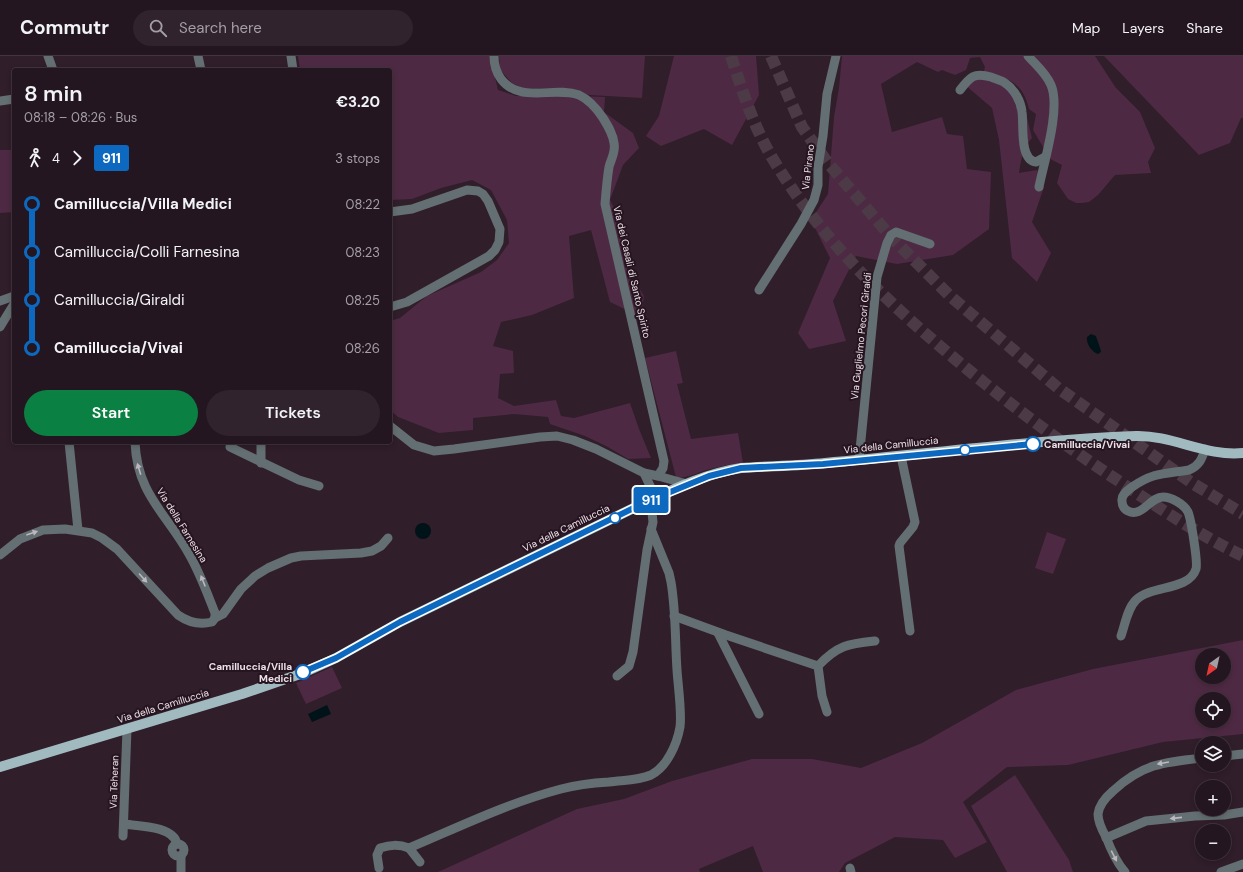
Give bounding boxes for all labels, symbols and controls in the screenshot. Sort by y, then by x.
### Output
search box [133,10,413,46]
text: Commutr [20,15,109,40]
icon: search [147,17,169,39]
text: Search here [179,18,262,38]
text: Map [1072,19,1100,37]
text: Layers [1122,19,1164,37]
text: Share [1186,19,1223,37]
text: 8 min [24,79,83,108]
text: €3.20 [336,92,380,112]
text: 08:18 – 08:26 · Bus [24,109,137,126]
street label: Via Pirano [799,143,817,191]
icon: walk [24,147,46,169]
icon: forward [66,147,88,169]
text: 911 [102,149,121,167]
text: 4 [52,150,60,167]
text: 3 stops [335,150,380,167]
text: Camilluccia/Villa Medici [54,194,232,214]
text: 08:22 [346,196,380,213]
street label: Via dei Casali di Santo Spirito [610,205,654,340]
text: Camilluccia/Colli Farnesina [54,242,240,262]
text: 08:23 [345,244,380,261]
street label: Via Guglielmo Pecori Giraldi [848,272,874,400]
text: Camilluccia/Giraldi [54,290,185,310]
text: 08:25 [345,292,380,309]
text: Camilluccia/Vivai [54,338,183,358]
text: 08:26 [345,340,380,357]
button: Start [24,390,198,436]
button: Tickets [206,390,380,436]
street label: Via della Camilluccia [843,434,939,456]
marker: Camilluccia/Vivai [1025,436,1041,452]
place label: Camilluccia/Vivai [1044,438,1130,451]
unlabelled marker [959,444,971,456]
one-way arrow [136,463,142,475]
street label: Via della Farnesina [154,485,210,565]
line badge: 911 [628,487,674,513]
text: 911 [642,491,660,509]
street label: Via della Camilluccia [520,501,612,555]
unlabelled marker [609,512,621,524]
one-way arrow [27,530,39,536]
one-way arrow [139,573,148,583]
one-way arrow [199,575,205,587]
north arrow [1195,648,1231,684]
map controls [1195,648,1231,860]
place label: Camilluccia/Villa Medici [209,660,292,685]
marker: Camilluccia/Villa Medici [295,664,311,680]
street label: Via della Camilluccia [116,686,210,726]
button: locate [1195,692,1231,728]
button: layers [1195,736,1231,772]
street label: Via Teheran [107,755,121,809]
one-way arrow [1157,760,1169,766]
button: + [1195,780,1231,816]
one-way arrow [1170,815,1182,821]
button: − [1195,824,1231,860]
one-way arrow [1111,850,1117,862]

